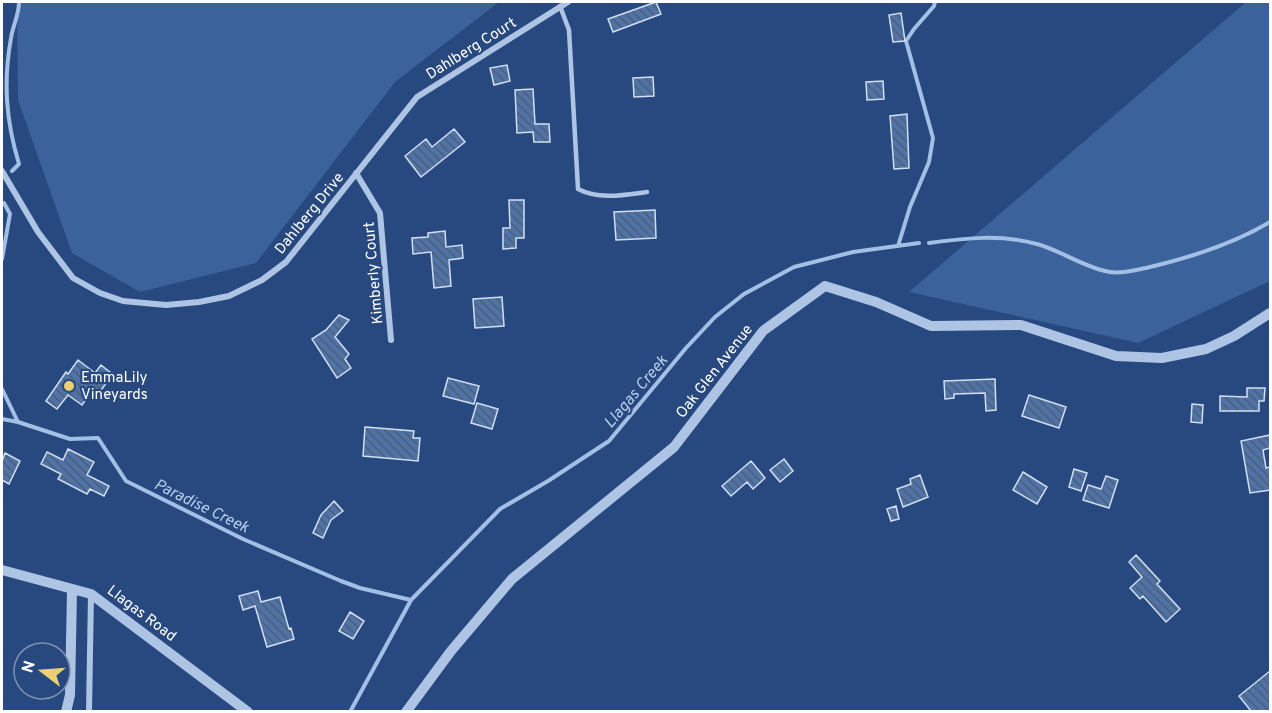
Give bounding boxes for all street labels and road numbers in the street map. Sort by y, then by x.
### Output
street label: Dahlberg Court [423,14,520,85]
street label: Dahlberg Drive [271,169,349,259]
street label: Kimberly Court [361,221,388,325]
street label: Oak Glen Avenue [673,321,758,423]
street label: Llagas Road [103,582,180,647]

